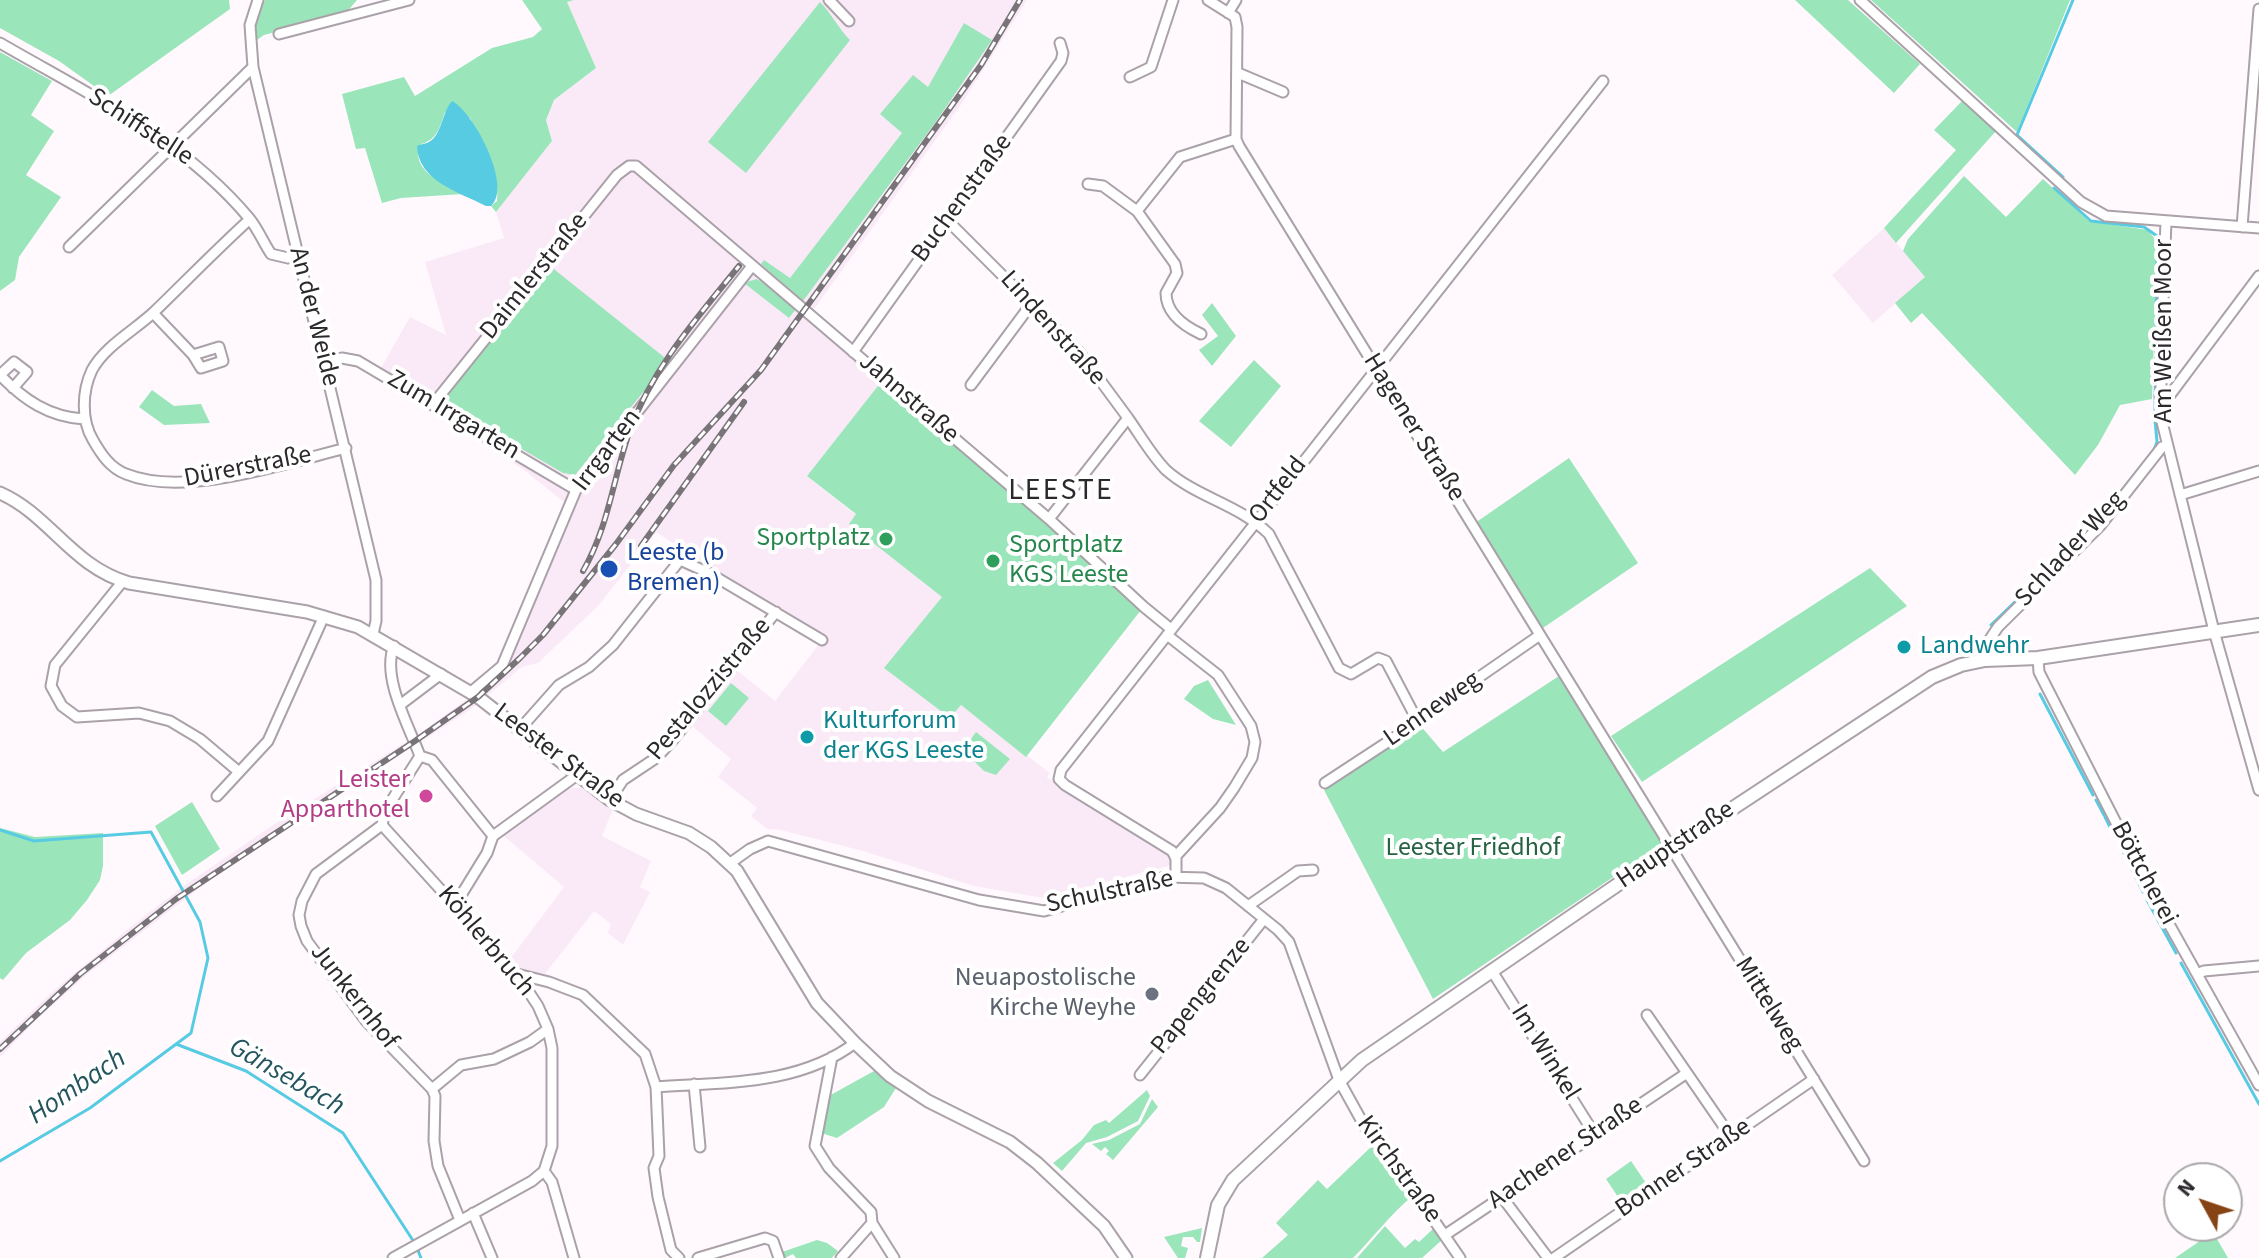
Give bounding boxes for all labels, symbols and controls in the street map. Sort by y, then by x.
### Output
street label: Schiffstelle [82,82,198,174]
street label: Buchenstraße [906,129,1020,269]
street label: Daimlerstraße [474,207,596,347]
street label: Am Weißen Moor [2149,239,2181,423]
street label: An der Weide [281,244,345,390]
street label: Lindenstraße [992,265,1112,393]
street label: Jahnstraße [852,347,964,451]
street label: Hagener Straße [1355,348,1471,508]
street label: Zum Irrgarten [381,364,525,468]
street label: Irrgarten [567,404,649,498]
street label: Dürerstraße [182,440,314,496]
street label: Ortfeld [1243,451,1315,531]
district label: LEESTE [1008,474,1114,510]
street label: Schlader Weg [2009,485,2133,615]
place label: Sportplatz [756,523,870,555]
marker: Sportplatz [877,530,895,548]
place label: Sportplatz KGS Leeste [1009,530,1128,592]
place label: Leeste (b Bremen) [627,538,724,600]
marker: Sportplatz KGS Leeste [984,552,1002,570]
marker: Leeste (b Bremen) [598,558,620,580]
street label: Pestalozzistraße [641,612,779,768]
place label: Landwehr [1920,631,2029,663]
marker: Landwehr [1895,638,1913,656]
street label: Lenneweg [1379,665,1487,755]
street label: Leester Straße [487,698,629,816]
place label: Kulturforum der KGS Leeste [823,706,984,768]
marker: Kulturforum der KGS Leeste [798,728,816,746]
place label: Leister Apparthotel [281,765,410,826]
marker: Leister Apparthotel [417,787,435,805]
street label: Hauptstraße [1611,795,1741,897]
street label: Böttcherei [2103,817,2183,931]
park label: Leester Friedhof [1386,833,1560,865]
street label: Schulstraße [1044,864,1176,922]
street label: Köhlerbruch [430,880,540,1004]
street label: Papengrenze [1146,932,1258,1062]
street label: Junkernhof [302,938,404,1056]
street label: Mittelweg [1727,952,1809,1058]
place label: Neuapostolische Kirche Weyhe [955,963,1136,1024]
marker: Neuapostolische Kirche Weyhe [1143,985,1161,1003]
street label: Im Winkel [1503,1000,1585,1106]
water label: Gänsebach [222,1032,350,1124]
water label: Hombach [23,1043,133,1133]
street label: Aachener Straße [1483,1091,1649,1217]
street label: Kirchstraße [1349,1110,1447,1230]
street label: Bonner Straße [1610,1112,1758,1226]
north arrow [2163,1162,2243,1242]
text: N [2169,1172,2203,1204]

